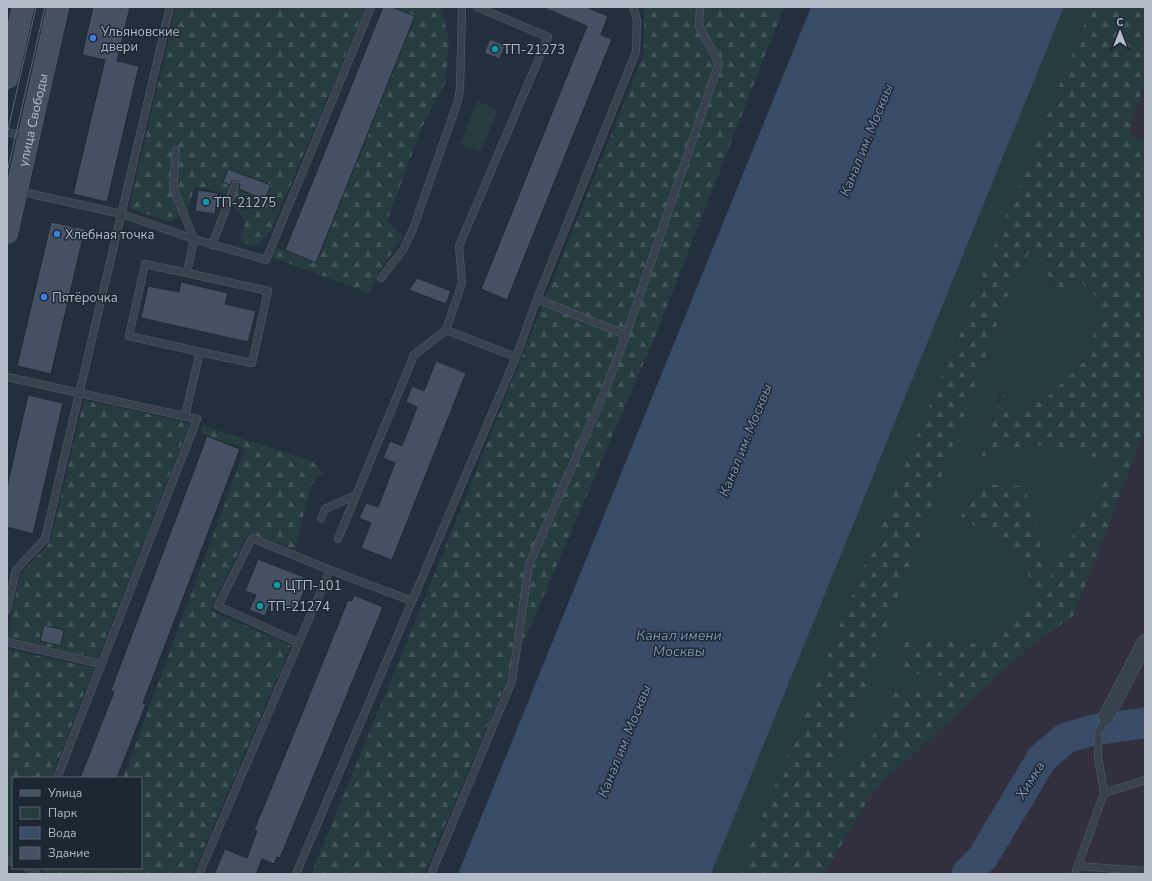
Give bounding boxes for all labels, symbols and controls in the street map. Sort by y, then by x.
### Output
north arrow [1100,12,1140,52]
text: С [1116,15,1124,30]
place label: Ульяновские двери [100,23,180,56]
marker: Ульяновские двери [88,33,98,43]
place label: ТП-21273 [503,41,565,59]
marker: ТП-21273 [490,44,500,54]
street label: улица Свободы [14,72,53,168]
water label: Канал им. Москвы [835,81,898,199]
place label: ТП-21275 [214,194,276,212]
marker: ТП-21275 [201,197,211,207]
place label: Хлебная точка [65,226,154,244]
marker: Хлебная точка [52,229,62,239]
place label: Пятёрочка [52,289,118,307]
marker: Пятёрочка [39,292,49,302]
water label: Канал им. Москвы [714,381,777,499]
place label: ЦТП-101 [285,577,341,595]
marker: ЦТП-101 [272,580,282,590]
place label: ТП-21274 [268,598,330,616]
marker: ТП-21274 [255,601,265,611]
water label: Канал имени Москвы [636,626,722,661]
water label: Канал им. Москвы [593,682,656,800]
water label: Химка [1011,758,1049,804]
legend [12,777,142,869]
text: Улица [47,785,82,801]
text: Парк [48,805,78,821]
text: Вода [48,825,76,841]
text: Здание [48,845,90,861]

